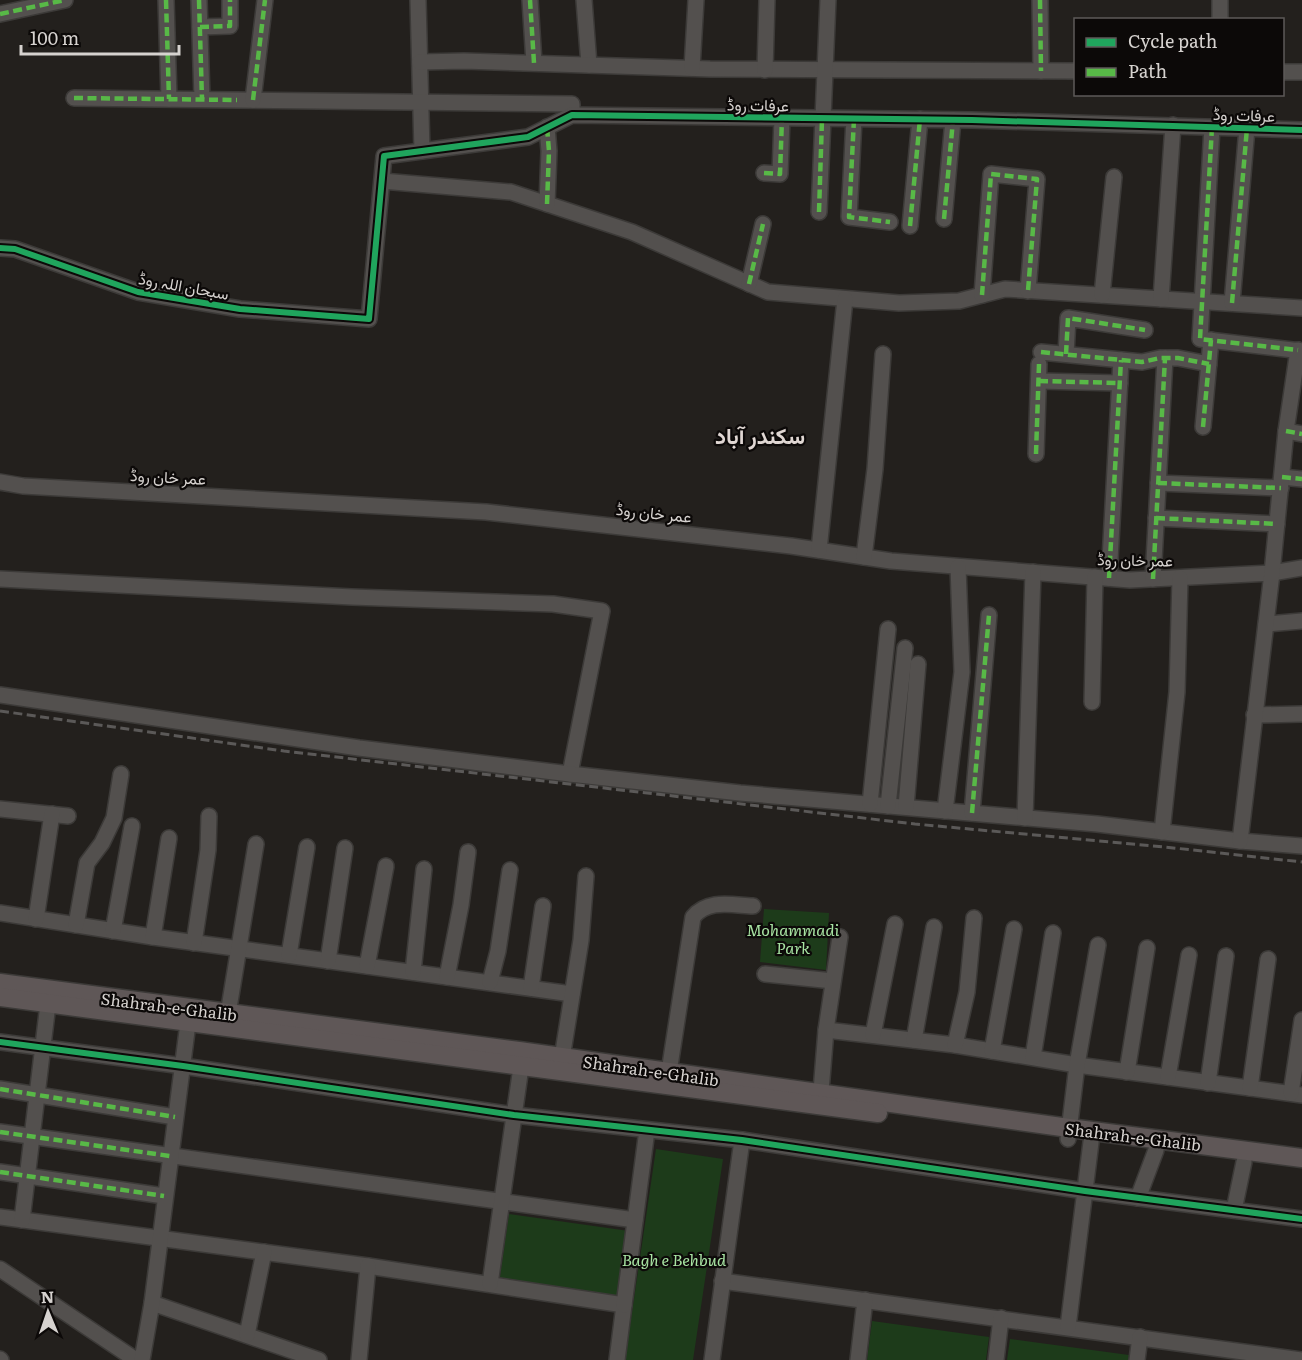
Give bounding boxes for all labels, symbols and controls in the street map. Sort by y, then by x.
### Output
scale bar [21,18,178,56]
legend [1074,18,1284,96]
text: 100 m [30,24,79,51]
text: Cycle path [1128,27,1217,54]
text: Path [1128,57,1167,84]
street label: عرفات روڈ [727,91,789,117]
street label: عرفات روڈ [1213,101,1275,127]
street label: سبحان اللہ روڈ [137,265,231,305]
district label: سکندر آباد [715,418,805,451]
street label: عمر خان روڈ [130,462,206,490]
street label: عمر خان روڈ [615,496,693,528]
street label: عمر خان روڈ [1097,546,1173,572]
park label: Mohammadi Park [747,917,840,959]
street label: Shahrah-e-Ghalib [100,986,238,1026]
street label: Shahrah-e-Ghalib [582,1049,720,1091]
street label: Shahrah-e-Ghalib [1064,1116,1202,1156]
park label: Bagh e Behbud [622,1247,727,1271]
north arrow [18,1282,78,1342]
text: N [40,1284,55,1308]

